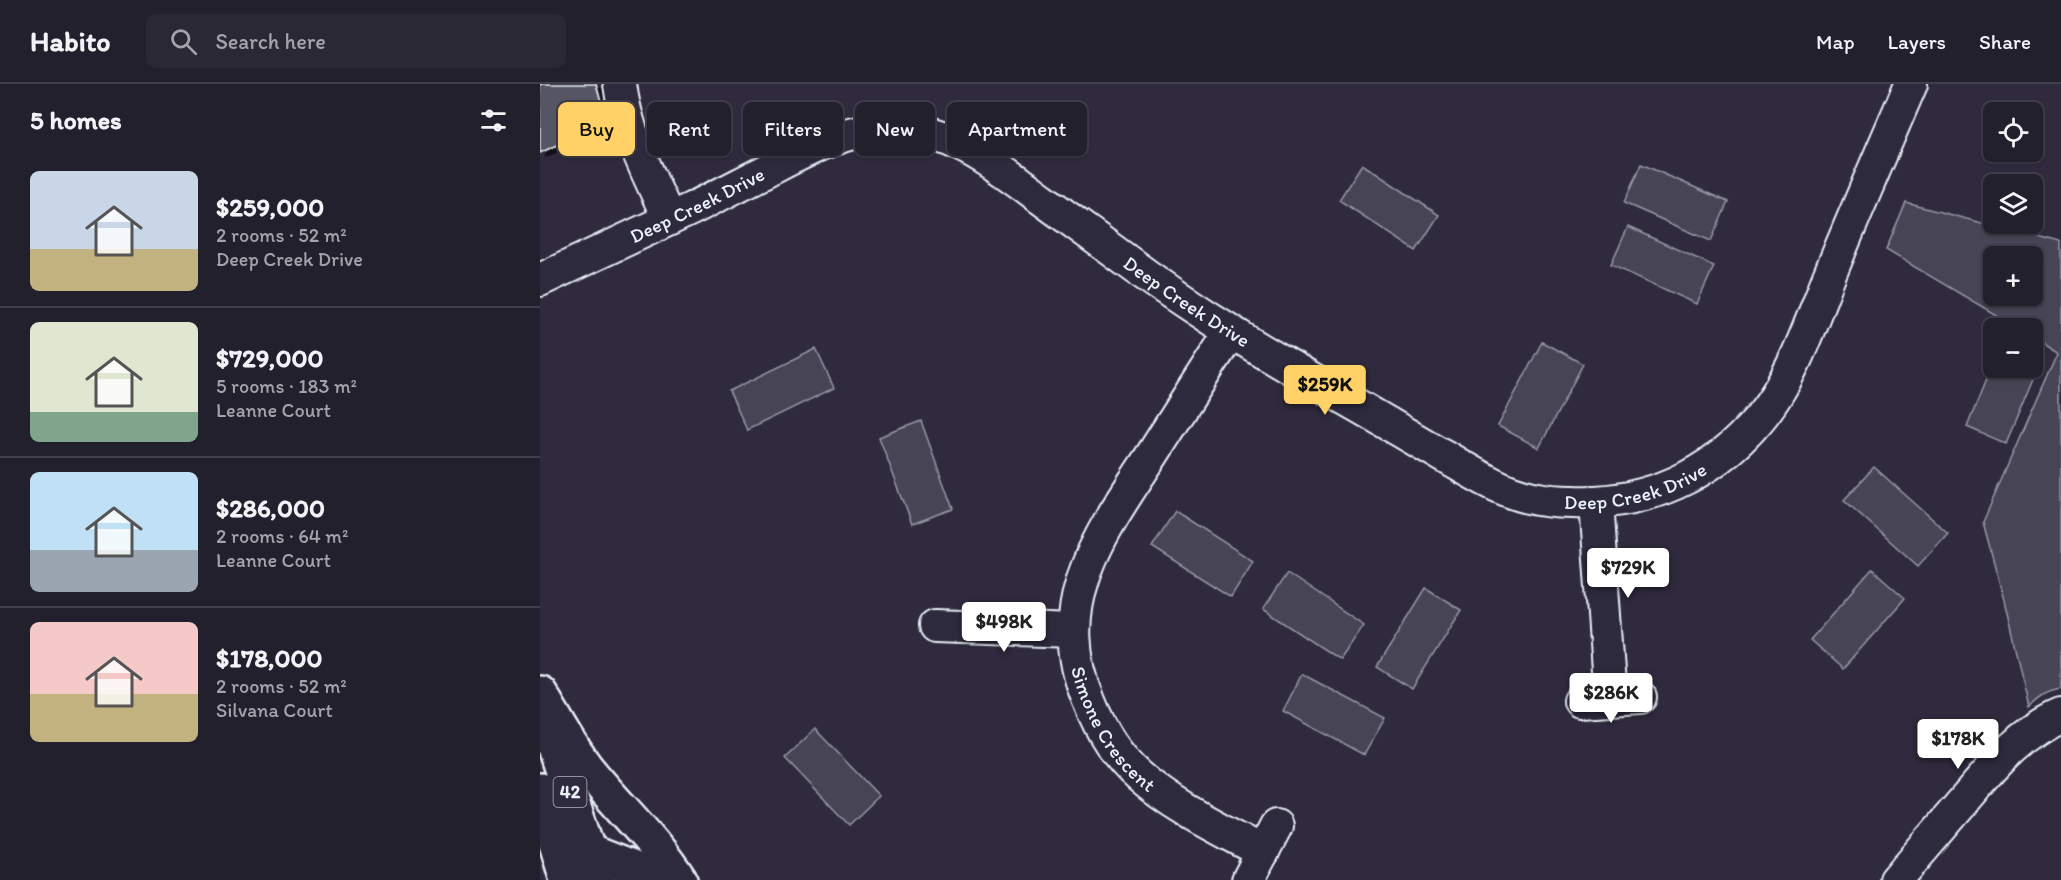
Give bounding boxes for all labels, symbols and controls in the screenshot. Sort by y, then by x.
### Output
search box [146,14,566,68]
text: Habito [30,24,110,58]
icon: search [167,25,200,58]
text: Search here [215,28,326,55]
text: Map [1816,29,1855,54]
text: Layers [1888,29,1946,54]
text: Share [1979,29,2031,54]
chip: Buy [558,102,635,156]
chip: Rent [647,102,731,156]
chip: Filters [743,102,843,156]
chip: New [855,102,935,156]
chip: Apartment [947,102,1087,156]
map controls [1983,102,2043,378]
button: locate [1983,102,2043,162]
text: 5 homes [30,104,122,136]
icon: filters [477,104,510,137]
street label: Deep Creek Drive [626,162,768,248]
button: layers [1983,174,2043,234]
text: $259,000 [216,191,324,223]
icon: home [78,195,150,267]
text: 2 rooms · 52 m² [216,223,347,247]
button: + [1983,246,2043,306]
text: Deep Creek Drive [216,247,363,271]
street label: Deep Creek Drive [1119,251,1254,352]
button: − [1983,318,2043,378]
text: $729,000 [216,342,324,374]
icon: home [78,346,150,418]
pin: $259K [1283,365,1367,416]
text: $259K [1298,372,1352,396]
text: 5 rooms · 183 m² [216,374,357,398]
text: Leanne Court [216,398,331,422]
street label: Deep Creek Drive [1564,457,1711,514]
text: $286,000 [216,492,325,524]
icon: home [78,496,150,568]
text: 2 rooms · 64 m² [216,524,348,548]
text: Leanne Court [216,548,331,572]
pin: $729K [1586,548,1670,599]
text: $729K [1601,555,1655,579]
pin: $498K [962,602,1046,653]
text: $498K [976,609,1032,633]
text: $178,000 [216,642,323,674]
icon: home [78,646,150,718]
street label: Simone Crescent [1066,664,1160,797]
pin: $286K [1569,673,1653,724]
text: 2 rooms · 52 m² [216,674,347,698]
text: $286K [1584,680,1638,704]
text: Silvana Court [216,698,333,722]
pin: $178K [1916,719,2000,770]
text: $178K [1931,726,1985,750]
road number: 42 [554,777,586,807]

